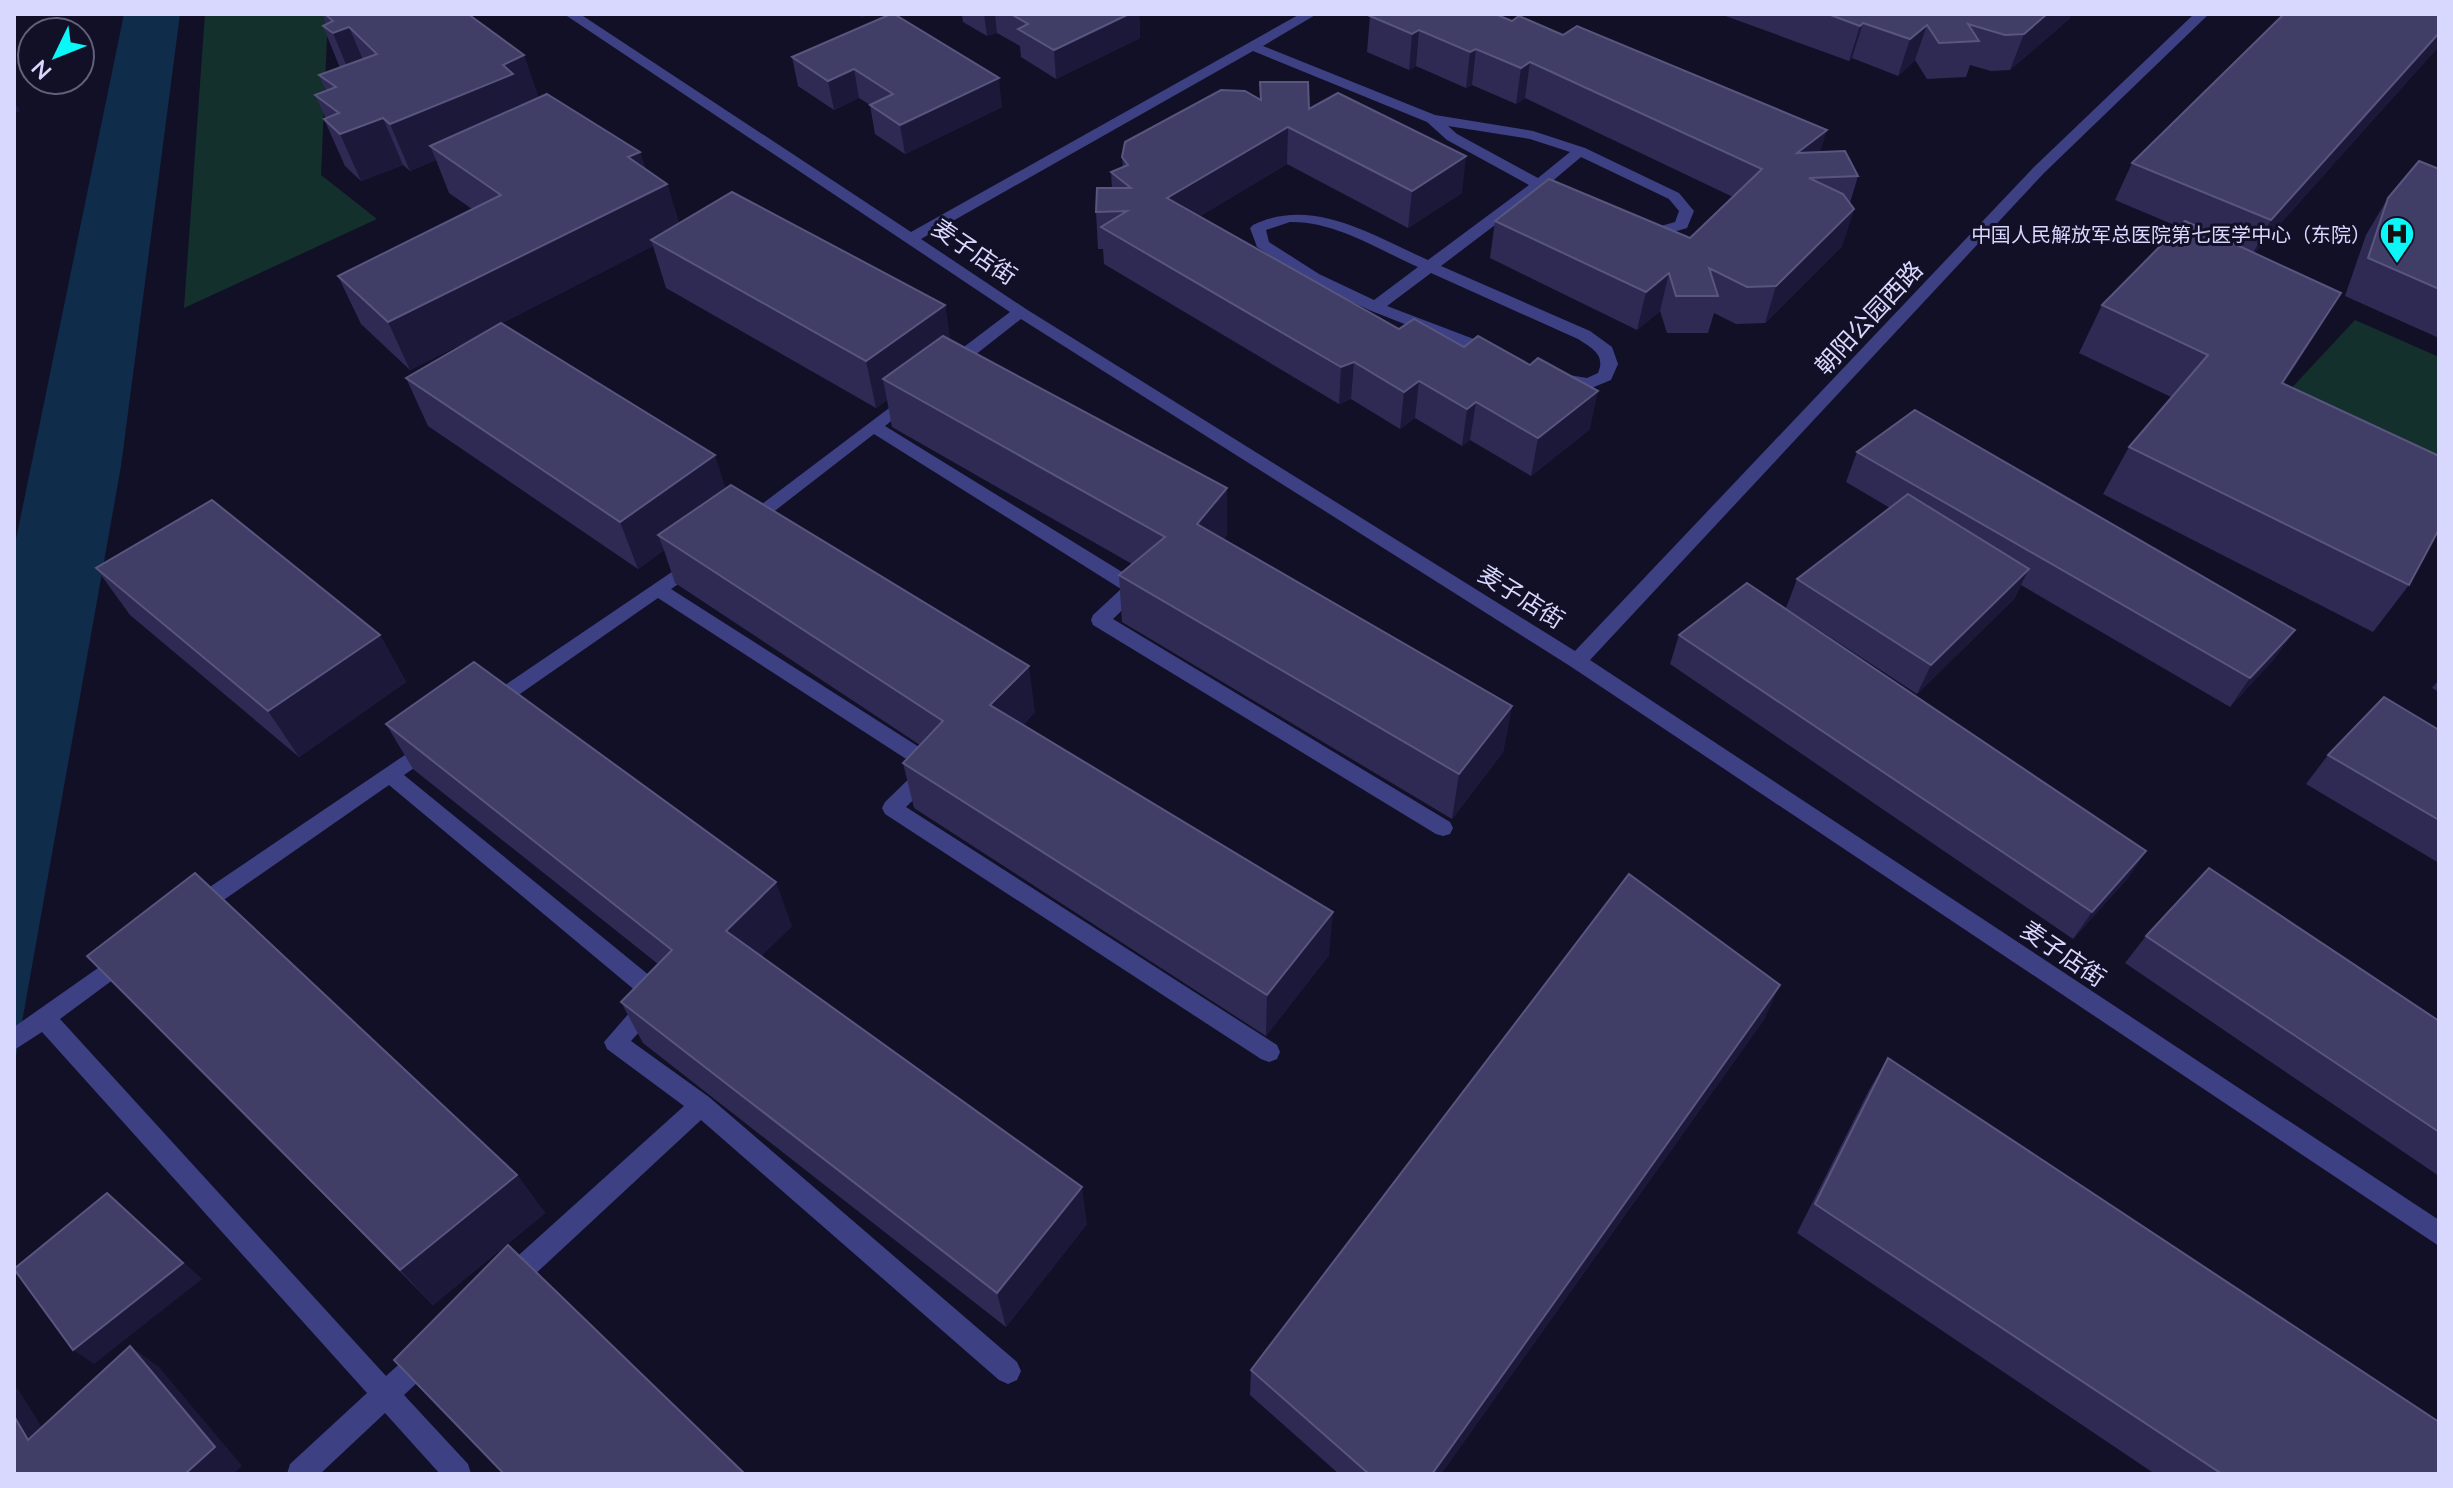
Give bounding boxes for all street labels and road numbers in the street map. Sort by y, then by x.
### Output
street label: 麦子店街 [927,212,1023,290]
street label: 朝阳公园西路 [1808,254,1928,380]
street label: 麦子店街 [1474,558,1570,634]
street label: 麦子店街 [2016,914,2112,992]

